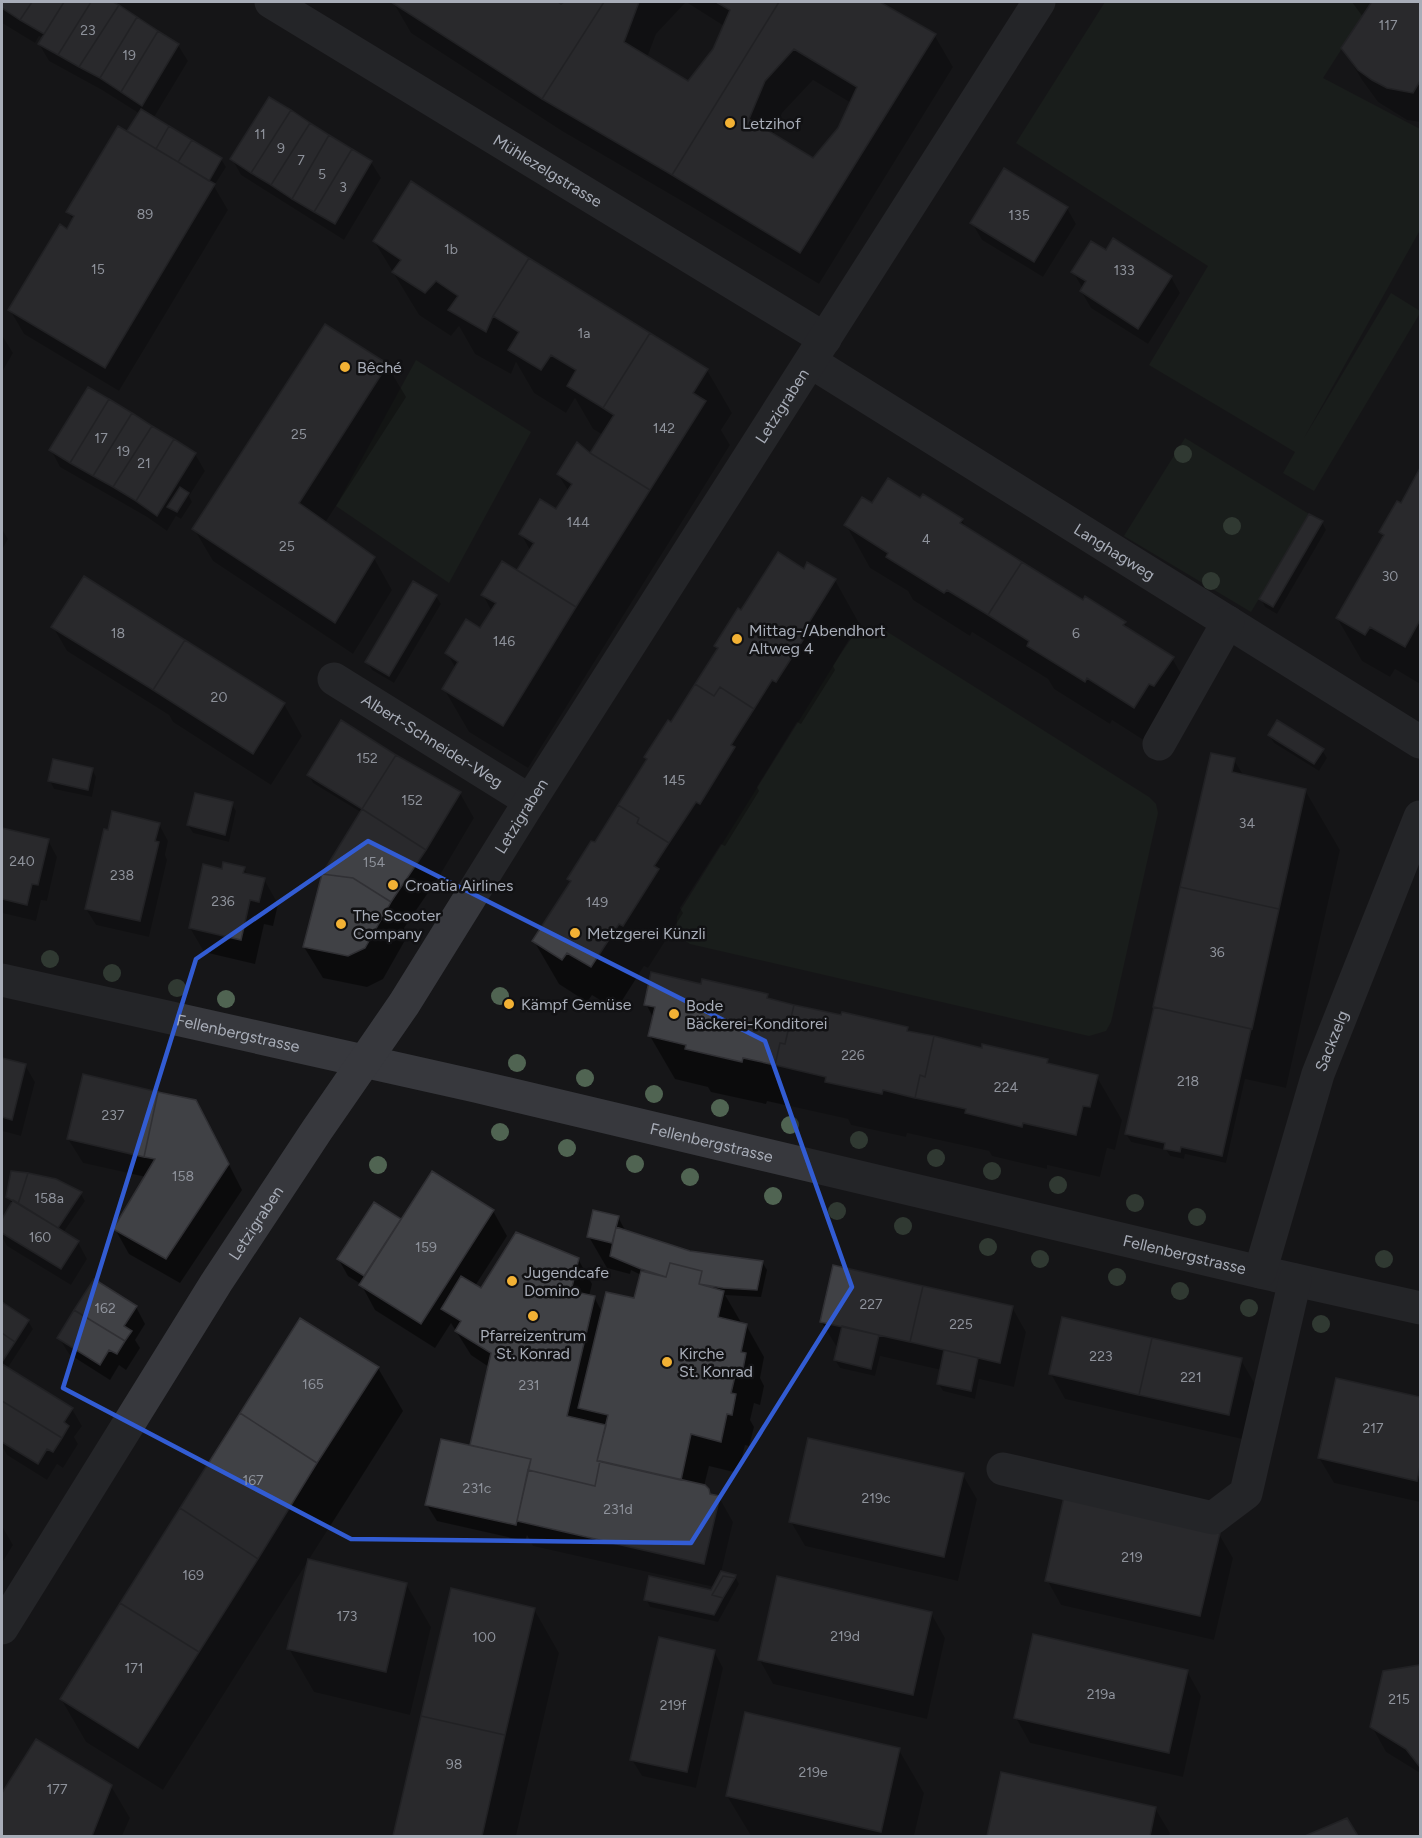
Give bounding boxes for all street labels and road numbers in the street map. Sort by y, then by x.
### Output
street label: Mühlezelgstrasse [490,130,606,211]
street label: Letzigraben [751,365,813,447]
street label: Langhagweg [1071,519,1159,584]
street label: Albert-Schneider-Weg [358,689,507,791]
street label: Letzigraben [490,775,552,857]
street label: Sackzelg [1311,1008,1352,1074]
street label: Fellenbergstrasse [175,1010,302,1056]
street label: Fellenbergstrasse [648,1118,775,1166]
street label: Letzigraben [224,1182,287,1264]
street label: Fellenbergstrasse [1121,1230,1248,1278]

